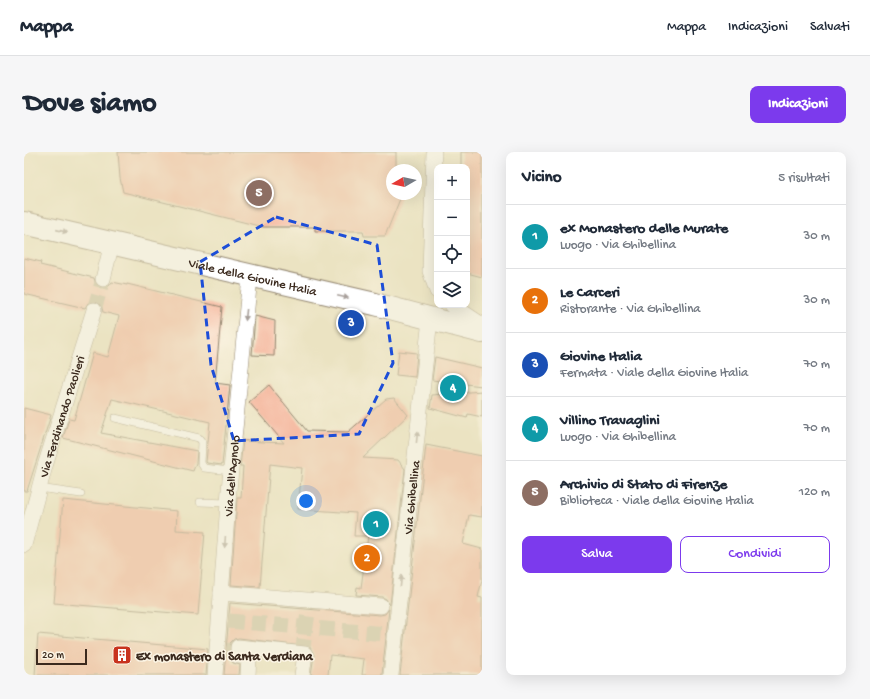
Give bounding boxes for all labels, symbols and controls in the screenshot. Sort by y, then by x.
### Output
text: Mappa [20,16,73,39]
text: Mappa [667,19,706,36]
text: Indicazioni [728,19,788,36]
text: Salvati [810,19,850,36]
button: Indicazioni [750,86,846,123]
text: Dove siamo [24,88,157,121]
north arrow [386,164,422,200]
map controls [434,164,470,308]
button: + [434,164,470,200]
text: Vicino [522,168,562,188]
text: 5 risultati [778,171,830,186]
pin: 5 [246,178,272,208]
button: − [434,200,470,236]
text: ex Monastero delle Murate [560,220,728,238]
one-way arrow [56,229,68,235]
text: 1 [532,229,538,244]
text: 30 m [804,229,830,244]
button: locate [434,236,470,272]
text: Luogo · Via Ghibellina [560,238,676,253]
street label: Viale della Giovine Italia [186,256,319,301]
button: layers [434,272,470,308]
text: Le Carceri [560,284,620,302]
text: 2 [532,293,538,308]
text: 30 m [804,293,830,308]
one-way arrow [336,294,349,300]
text: Ristorante · Via Ghibellina [560,302,701,317]
pin: 3 [338,308,364,338]
one-way arrow [242,309,249,321]
text: Giovine Italia [560,348,642,366]
street label: Via Ferdinando Paolieri [37,354,89,480]
text: 3 [532,357,538,372]
text: 70 m [804,357,830,372]
text: Fermata · Viale della Giovine Italia [560,366,748,381]
pin: 4 [440,373,466,403]
text: Villino Travaglini [560,412,660,430]
text: 4 [532,421,538,436]
text: 70 m [804,421,830,436]
text: Luogo · Via Ghibellina [560,430,676,445]
one-way arrow [413,431,420,443]
street label: Via dell'Agnolo [222,434,244,518]
street label: Via Ghibellina [401,459,425,536]
text: Archivio di Stato di Firenze [560,476,727,494]
text: 5 [532,485,538,500]
text: 120 m [799,485,830,500]
your location [296,491,316,511]
text: Biblioteca · Viale della Giovine Italia [560,494,754,509]
pin: 1 [363,509,389,539]
one-way arrow [221,536,228,548]
button: Salva [522,536,672,573]
button: Condividi [680,536,830,573]
pin: 2 [354,543,380,573]
one-way arrow [398,575,404,587]
building icon: Ex monastero di Santa Verdiana [111,644,133,666]
scale bar [36,647,87,666]
text: 20 m [42,650,64,662]
place label: Ex monastero di Santa Verdiana [136,650,314,665]

